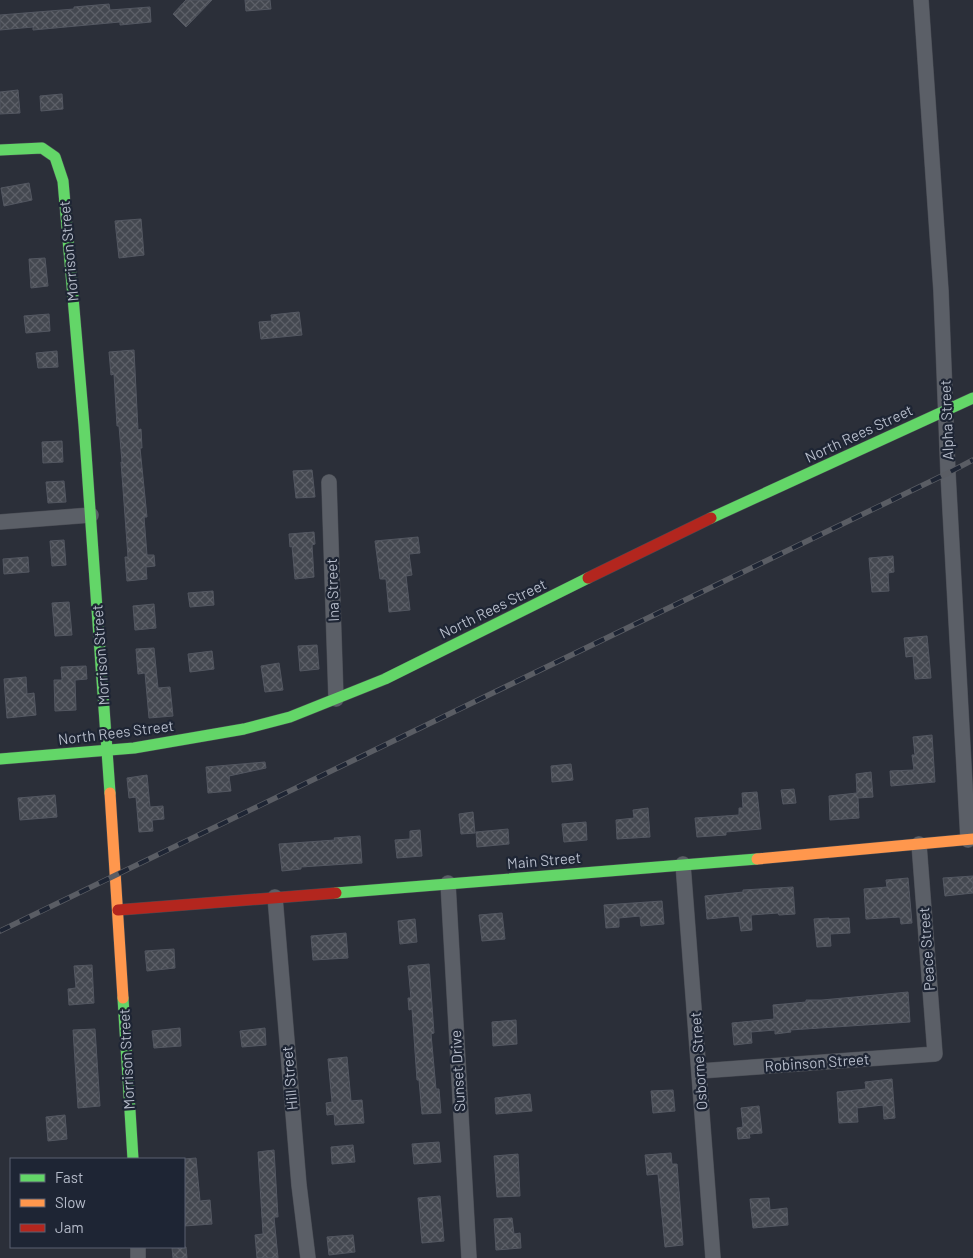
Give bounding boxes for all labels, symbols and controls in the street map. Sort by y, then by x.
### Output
street label: Morrison Street [55,200,81,302]
street label: Alpha Street [936,379,956,461]
street label: North Rees Street [802,400,915,466]
street label: Ina Street [322,558,342,622]
street label: North Rees Street [436,574,549,642]
street label: Morrison Street [87,604,113,706]
street label: North Rees Street [57,716,175,748]
street label: Main Street [506,848,582,872]
street label: Peace Street [914,907,938,992]
street label: Morrison Street [114,1008,138,1110]
street label: Osborne Street [686,1011,710,1111]
street label: Sunset Drive [446,1030,468,1112]
street label: Hill Street [277,1045,301,1111]
street label: Robinson Street [764,1049,870,1075]
legend [10,1158,185,1248]
text: Fast [55,1168,83,1186]
text: Slow [55,1193,86,1211]
text: Jam [55,1218,84,1236]

